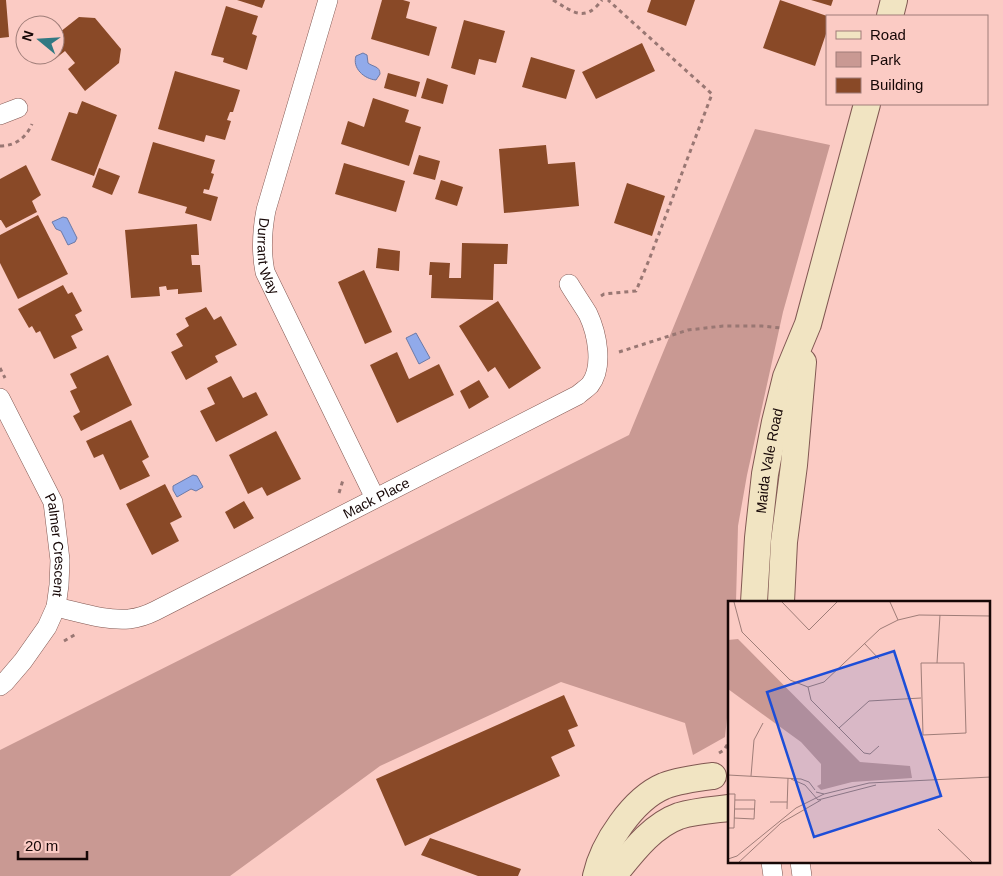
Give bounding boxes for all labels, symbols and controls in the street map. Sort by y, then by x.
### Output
north arrow [15,15,65,65]
legend [826,15,988,105]
text: Road [870,26,906,43]
text: N [18,29,37,43]
text: Park [870,51,901,68]
text: Building [870,76,923,93]
street label: Durrant Way [254,217,283,297]
street label: Maida Vale Road [753,407,786,514]
street label: Mack Place [340,474,412,522]
street label: Palmer Crescent [42,490,68,598]
inset map [728,601,990,864]
scale bar [18,828,86,860]
text: 20 m [25,837,58,854]

